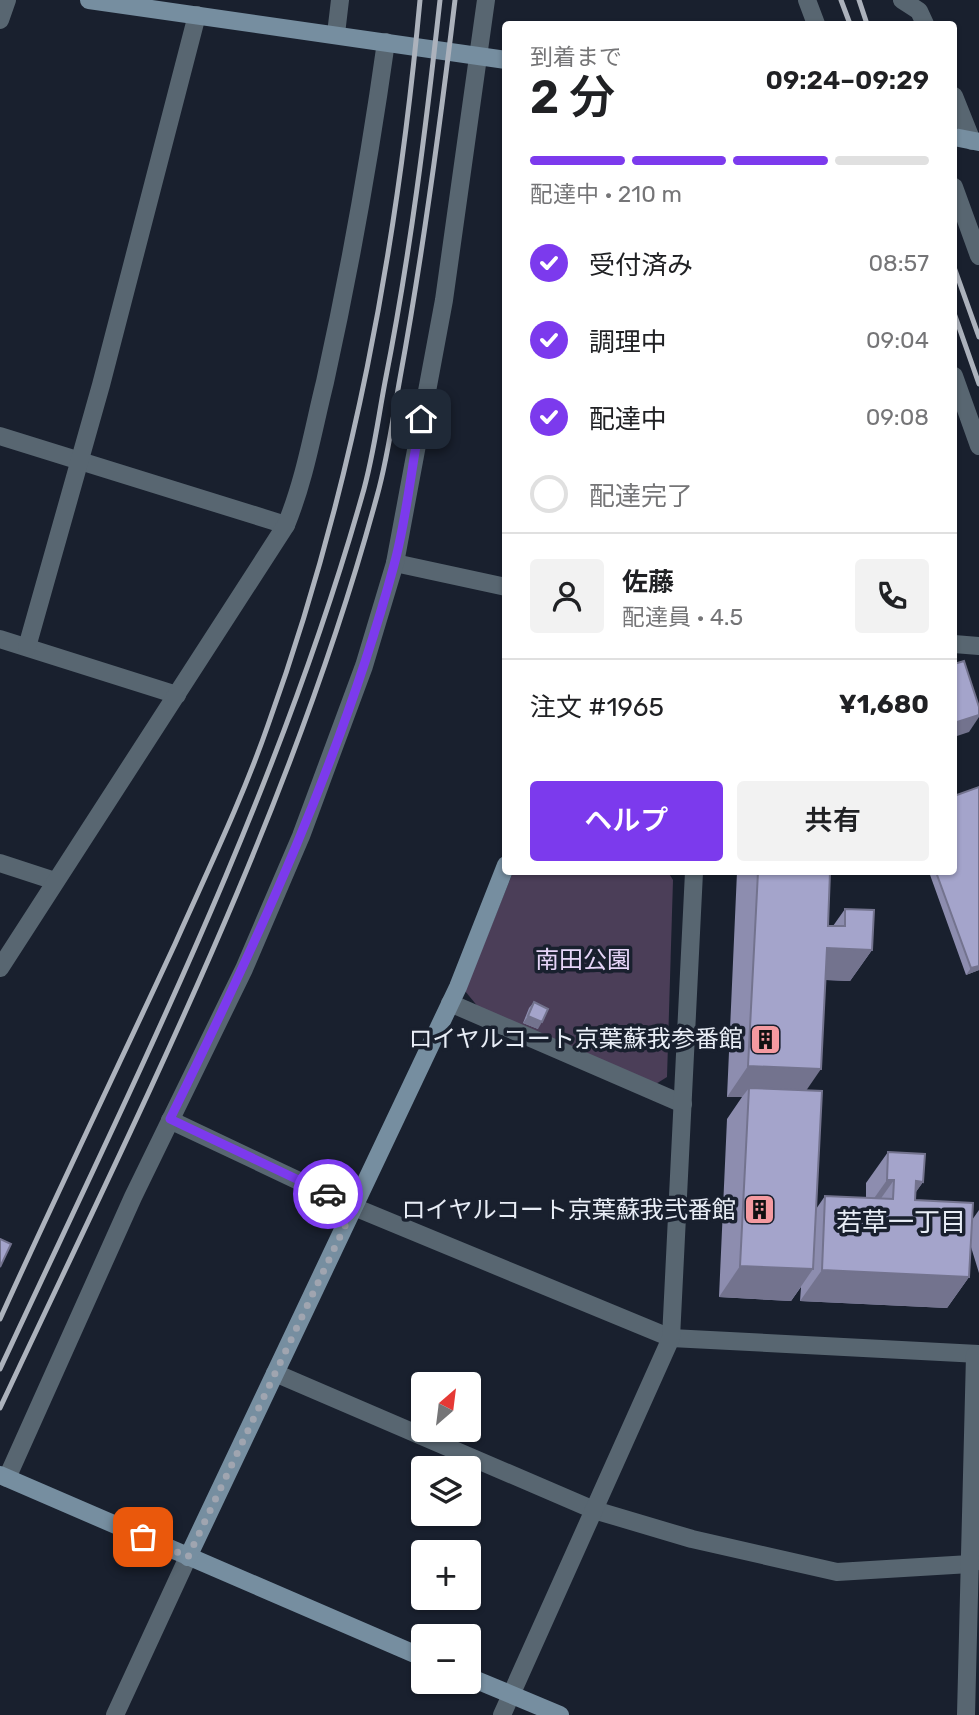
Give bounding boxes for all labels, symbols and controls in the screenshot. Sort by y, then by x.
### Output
text: 到着まで [530,43,622,71]
text: 09:24–09:29 [766,65,929,96]
text: 2 分 [530,70,615,125]
text: 配達中 · 210 m [530,180,682,208]
icon: check [530,244,568,282]
text: 08:57 [868,249,929,277]
text: 受付済み [589,250,693,281]
icon: check [530,321,568,359]
text: 09:04 [866,326,929,354]
text: 調理中 [589,327,667,358]
pin [391,389,451,449]
icon: check [530,398,568,436]
icon: home [402,400,440,438]
text: 09:08 [866,403,929,431]
text: 配達中 [589,404,667,435]
text: 配達完了 [589,481,693,512]
button: person [530,559,604,633]
button: phone [855,559,929,633]
text: 佐藤 [622,567,674,598]
text: 配達員 · 4.5 [622,603,743,631]
text: ¥1,680 [839,689,929,720]
text: 注文 #1965 [530,692,664,723]
button: ヘルプ [530,781,723,861]
button: 共有 [737,781,929,861]
park label: 南田公園 [535,946,631,974]
building icon: ロイヤルコート京葉蘇我参番館 [749,1022,783,1056]
place label: ロイヤルコート京葉蘇我参番館 [408,1025,743,1053]
courier [293,1159,363,1229]
icon: car [309,1175,347,1213]
building icon: ロイヤルコート京葉蘇我弐番館 [742,1193,776,1227]
place label: ロイヤルコート京葉蘇我弐番館 [401,1196,736,1224]
district label: 若草一丁目 [836,1207,966,1238]
north arrow [411,1372,481,1442]
map controls [411,1372,481,1694]
button: layers [411,1456,481,1526]
pin [113,1507,173,1567]
icon: bag [124,1518,162,1556]
button: + [411,1540,481,1610]
button: − [411,1624,481,1694]

